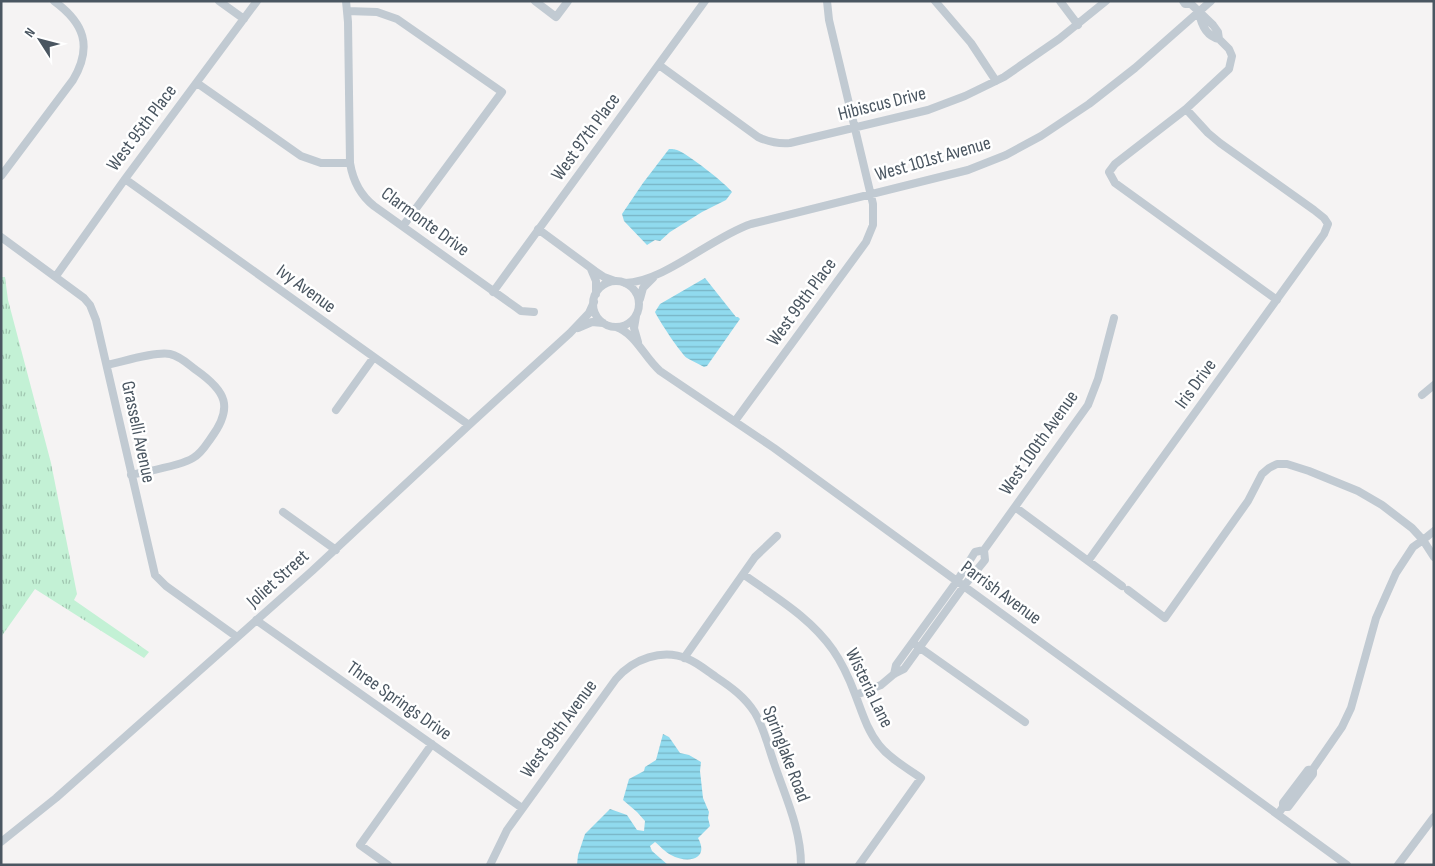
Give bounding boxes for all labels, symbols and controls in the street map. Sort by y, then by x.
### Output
north arrow [15,15,65,65]
text: N [21,25,39,41]
street label: West 95th Place [102,80,182,176]
street label: Hibiscus Drive [836,82,928,126]
street label: West 97th Place [547,89,625,185]
street label: West 101st Avenue [873,132,993,186]
street label: Clarmonte Drive [376,182,474,262]
street label: West 99th Place [762,253,842,351]
street label: Ivy Avenue [272,260,340,318]
street label: Iris Drive [1170,355,1222,413]
street label: Grasselli Avenue [116,379,160,485]
street label: West 100th Avenue [994,386,1084,500]
street label: Joliet Street [241,545,314,614]
street label: Parrish Avenue [956,556,1046,630]
street label: Wisteria Lane [840,645,898,731]
street label: Three Springs Drive [342,656,456,746]
street label: West 99th Avenue [516,675,602,783]
street label: Springlake Road [757,703,815,805]

